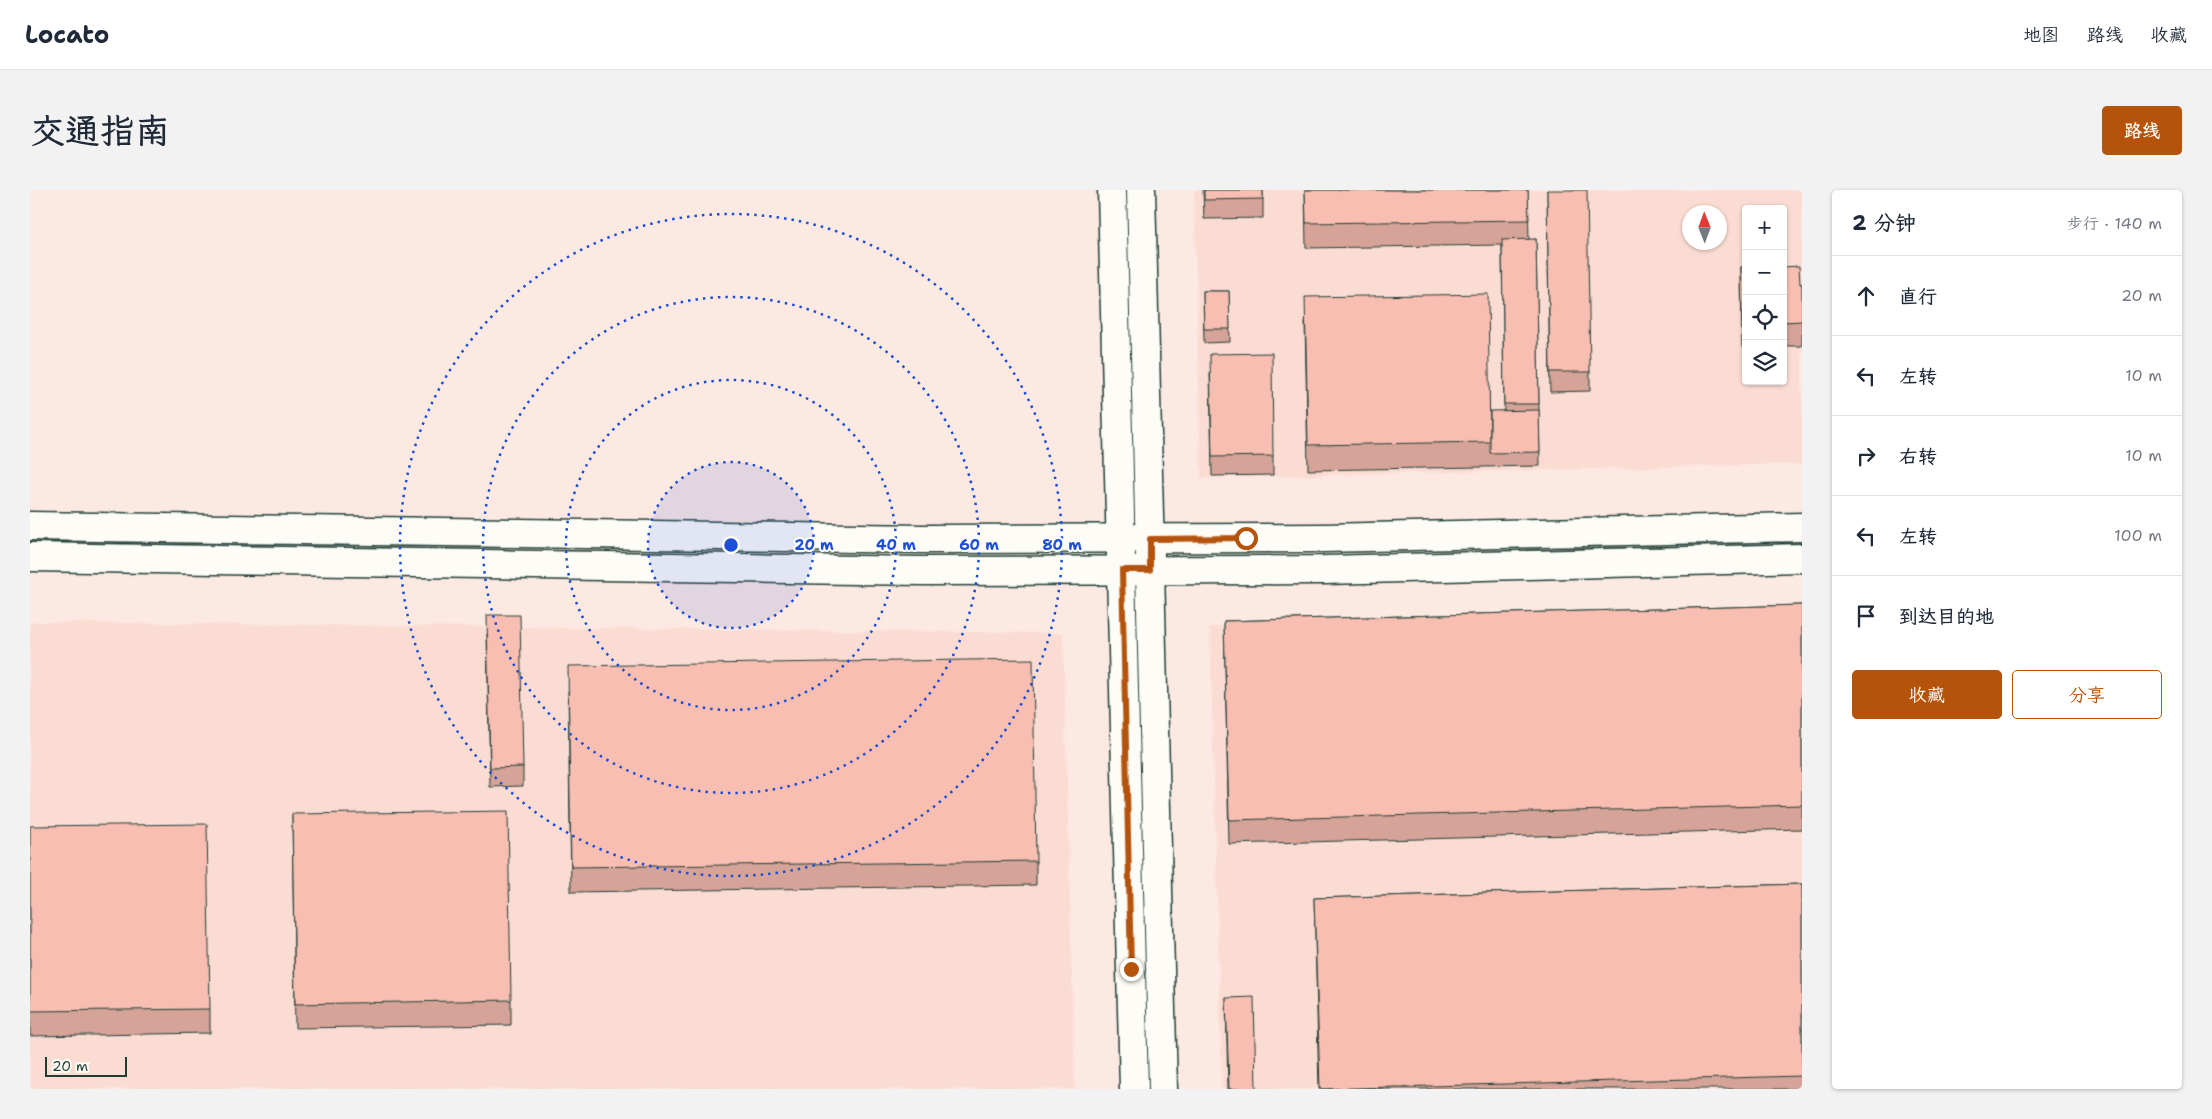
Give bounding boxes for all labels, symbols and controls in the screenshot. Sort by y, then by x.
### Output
text: Locato [25,19,109,51]
text: 地图 [2023,23,2059,47]
text: 路线 [2087,23,2123,47]
text: 收藏 [2151,23,2187,47]
button: 路线 [2102,106,2182,155]
text: 交通指南 [30,107,170,154]
north arrow [1682,205,1727,250]
map controls [1742,205,1787,385]
button: + [1742,205,1787,250]
text: 2 分钟 [1852,209,1916,237]
text: 步行 · 140 m [2067,213,2162,234]
button: − [1742,250,1787,295]
icon: ahead [1852,282,1880,310]
text: 直行 [1899,284,1937,309]
text: 20 m [2121,285,2162,306]
button: locate [1742,295,1787,340]
button: layers [1742,340,1787,385]
icon: left [1852,362,1880,390]
text: 左转 [1899,364,1937,389]
text: 10 m [2125,365,2162,386]
icon: right [1852,442,1880,470]
text: 右转 [1899,444,1937,469]
text: 10 m [2125,445,2162,466]
icon: left [1852,522,1880,550]
text: 左转 [1899,524,1937,549]
text: 100 m [2114,525,2162,546]
route start [1235,527,1258,550]
text: 20 m [794,535,834,555]
text: 40 m [876,535,916,555]
text: 60 m [959,535,999,555]
text: 80 m [1042,535,1082,555]
centre of rings [722,536,740,554]
icon: arrive [1852,602,1880,630]
text: 到达目的地 [1899,604,1994,629]
button: 收藏 [1852,670,2002,719]
button: 分享 [2012,670,2162,719]
route end [1120,958,1143,981]
scale bar [45,1054,128,1077]
text: 20 m [52,1057,88,1075]

